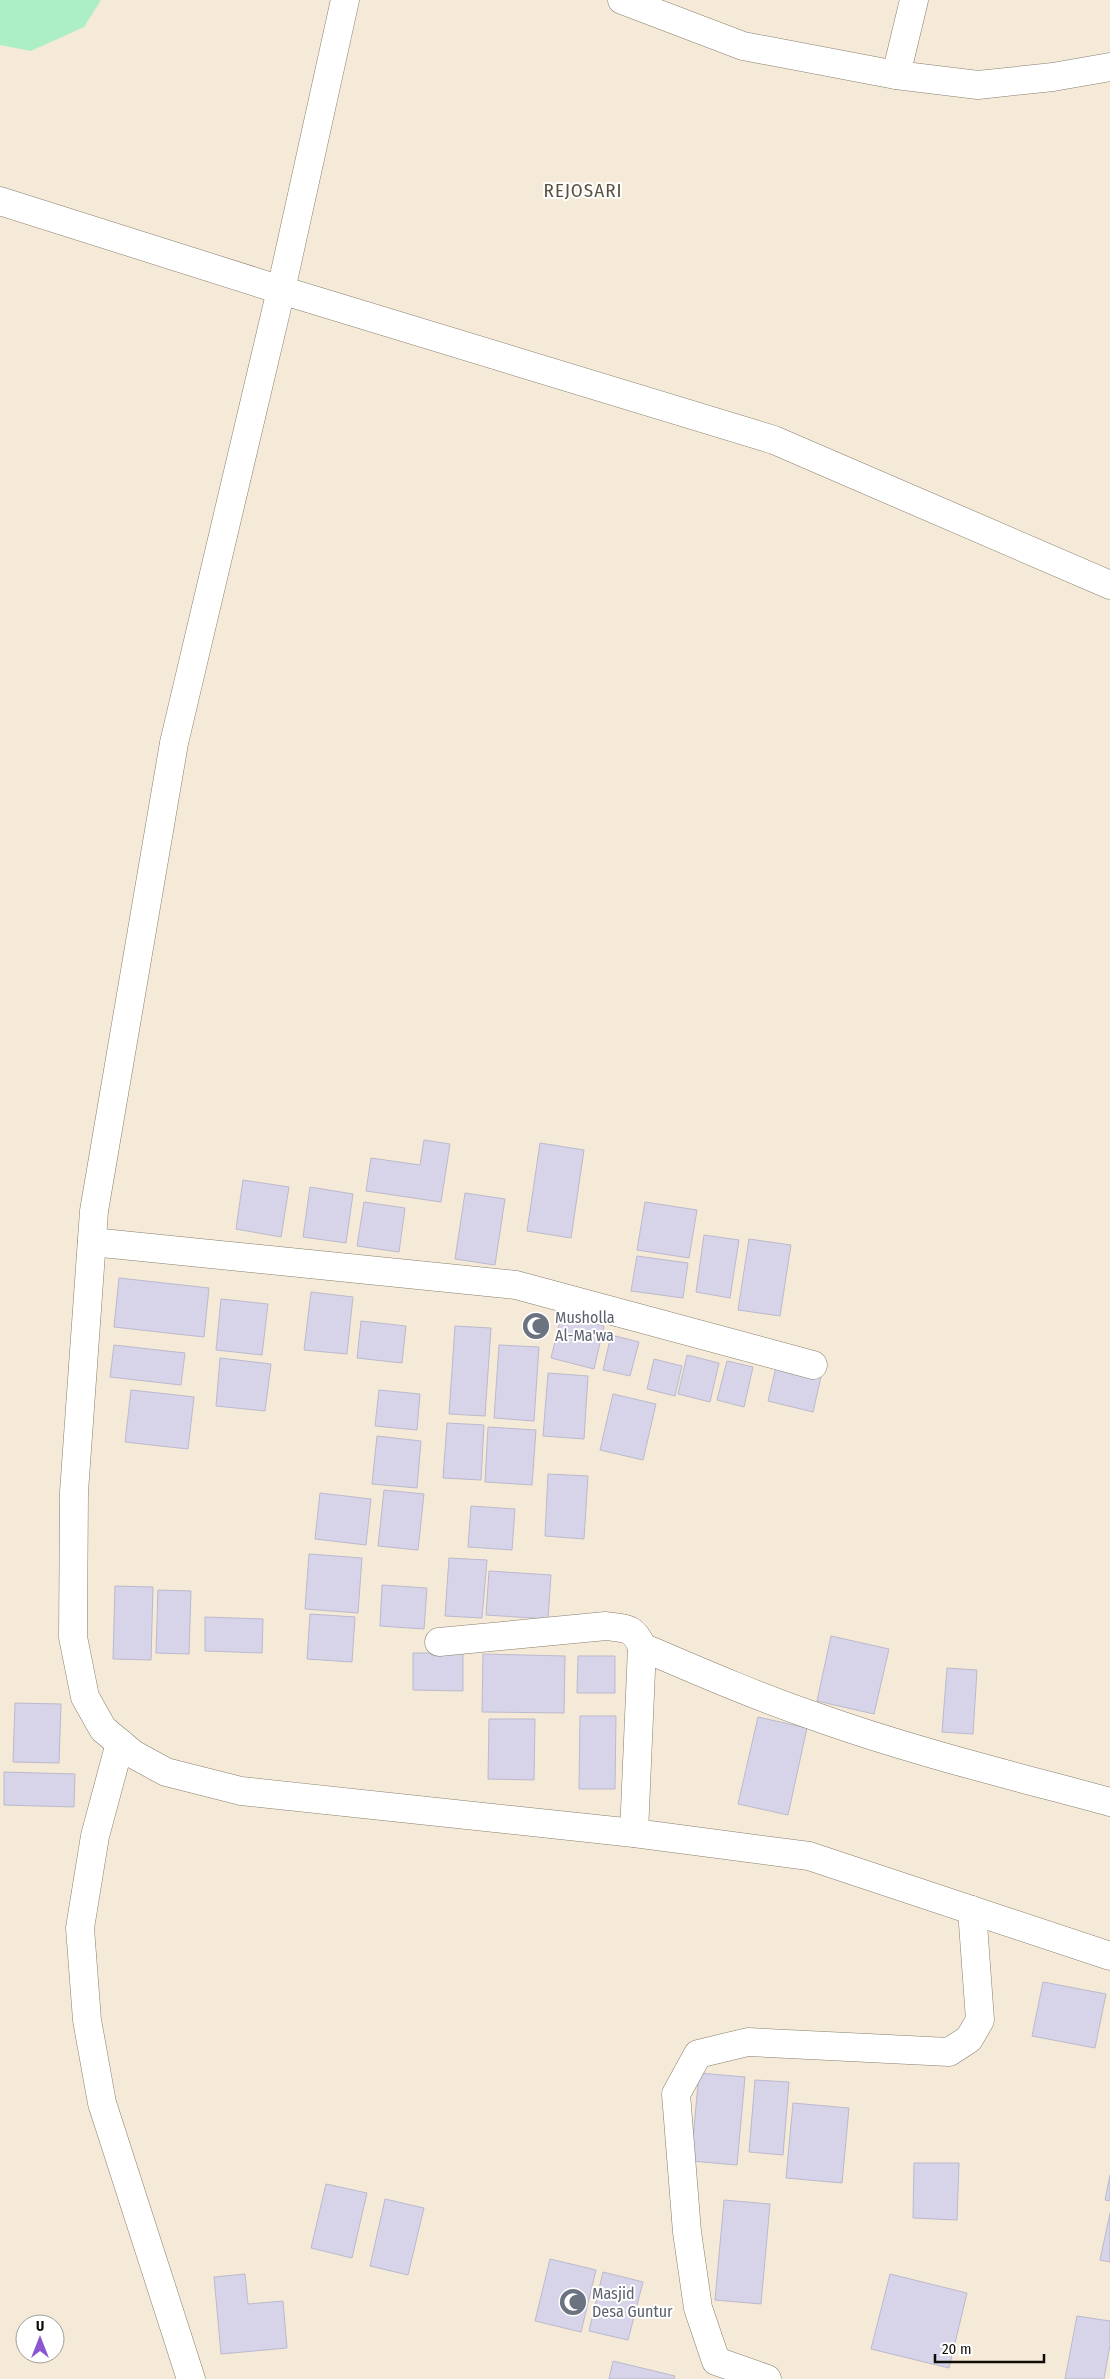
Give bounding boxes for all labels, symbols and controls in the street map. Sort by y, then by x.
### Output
district label: REJOSARI [544,179,622,202]
place label: Musholla Al-Ma'wa [555,1308,615,1345]
mosque icon: Musholla Al-Ma'wa [521,1311,551,1341]
place label: Masjid Desa Guntur [592,2284,673,2321]
mosque icon: Masjid Desa Guntur [558,2287,588,2317]
north arrow [15,2314,65,2364]
text: U [36,2318,44,2335]
scale bar [935,2332,1044,2364]
text: 20 m [942,2340,972,2358]

